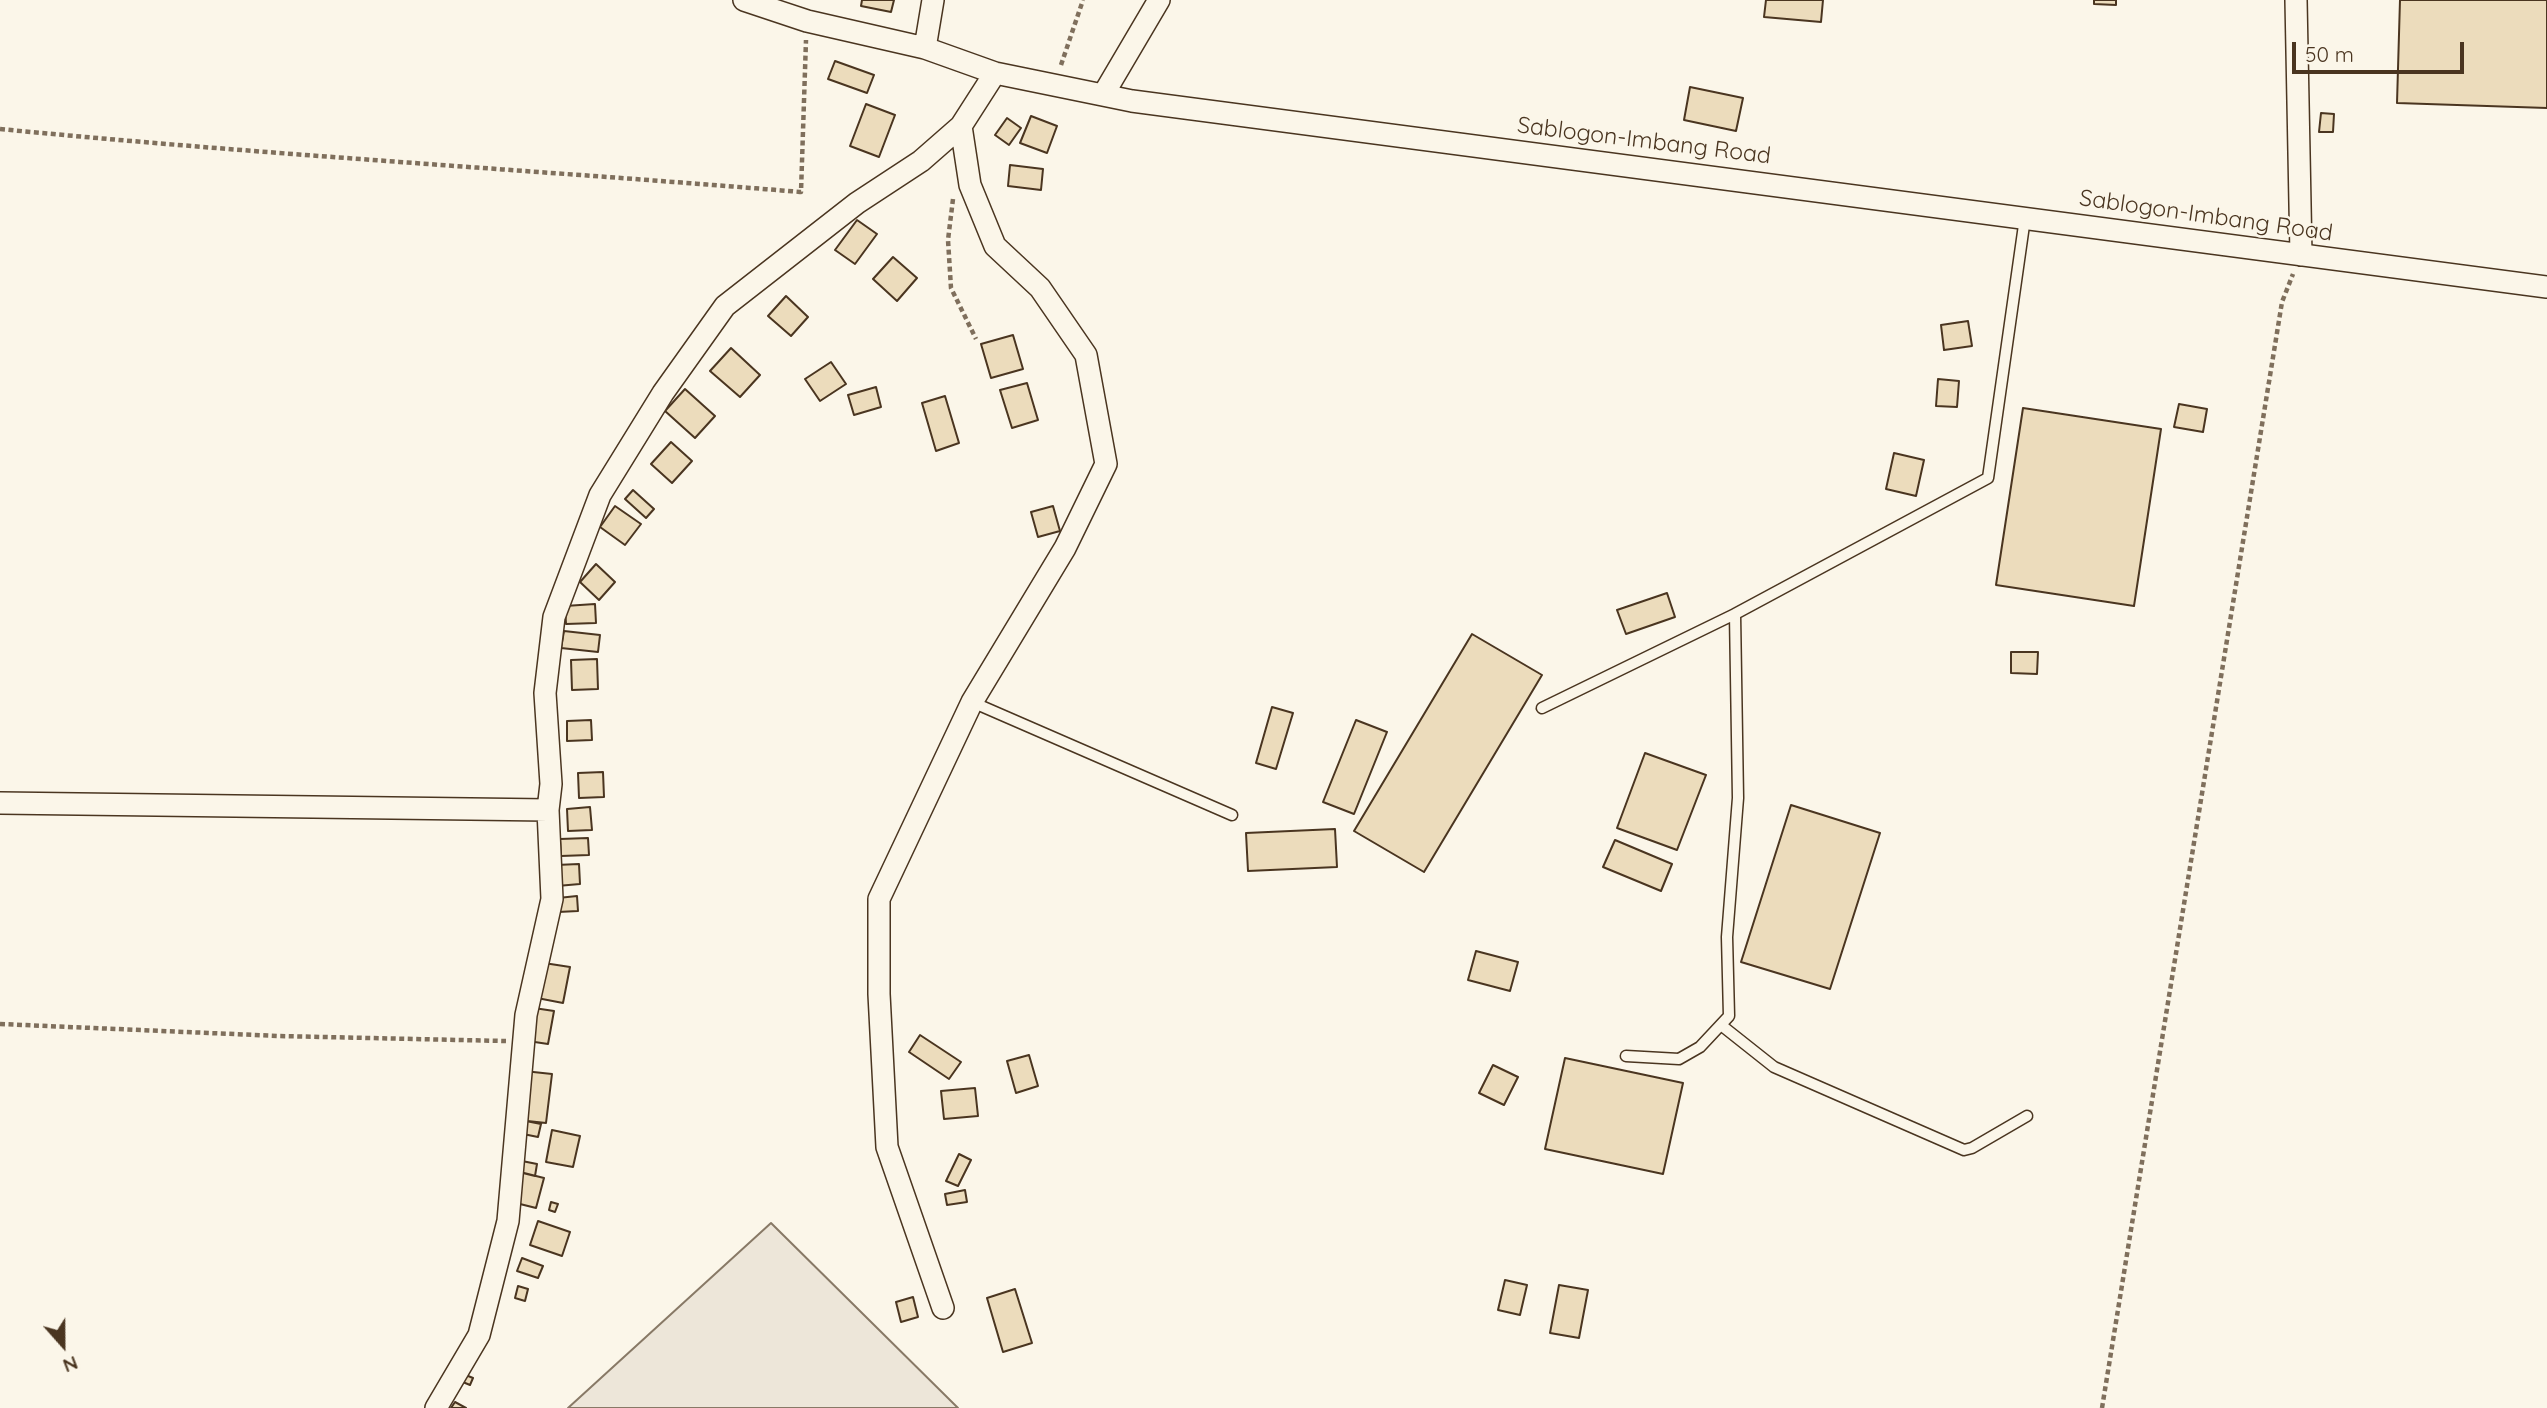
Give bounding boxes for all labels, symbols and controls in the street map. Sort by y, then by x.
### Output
scale bar [2295,28,2466,72]
text: 50 m [2305,41,2354,67]
street label: Sablogon-Imbang Road [1516,112,1772,170]
street label: Sablogon-Imbang Road [2078,185,2334,247]
north arrow [28,1310,98,1380]
text: N [60,1351,81,1378]

